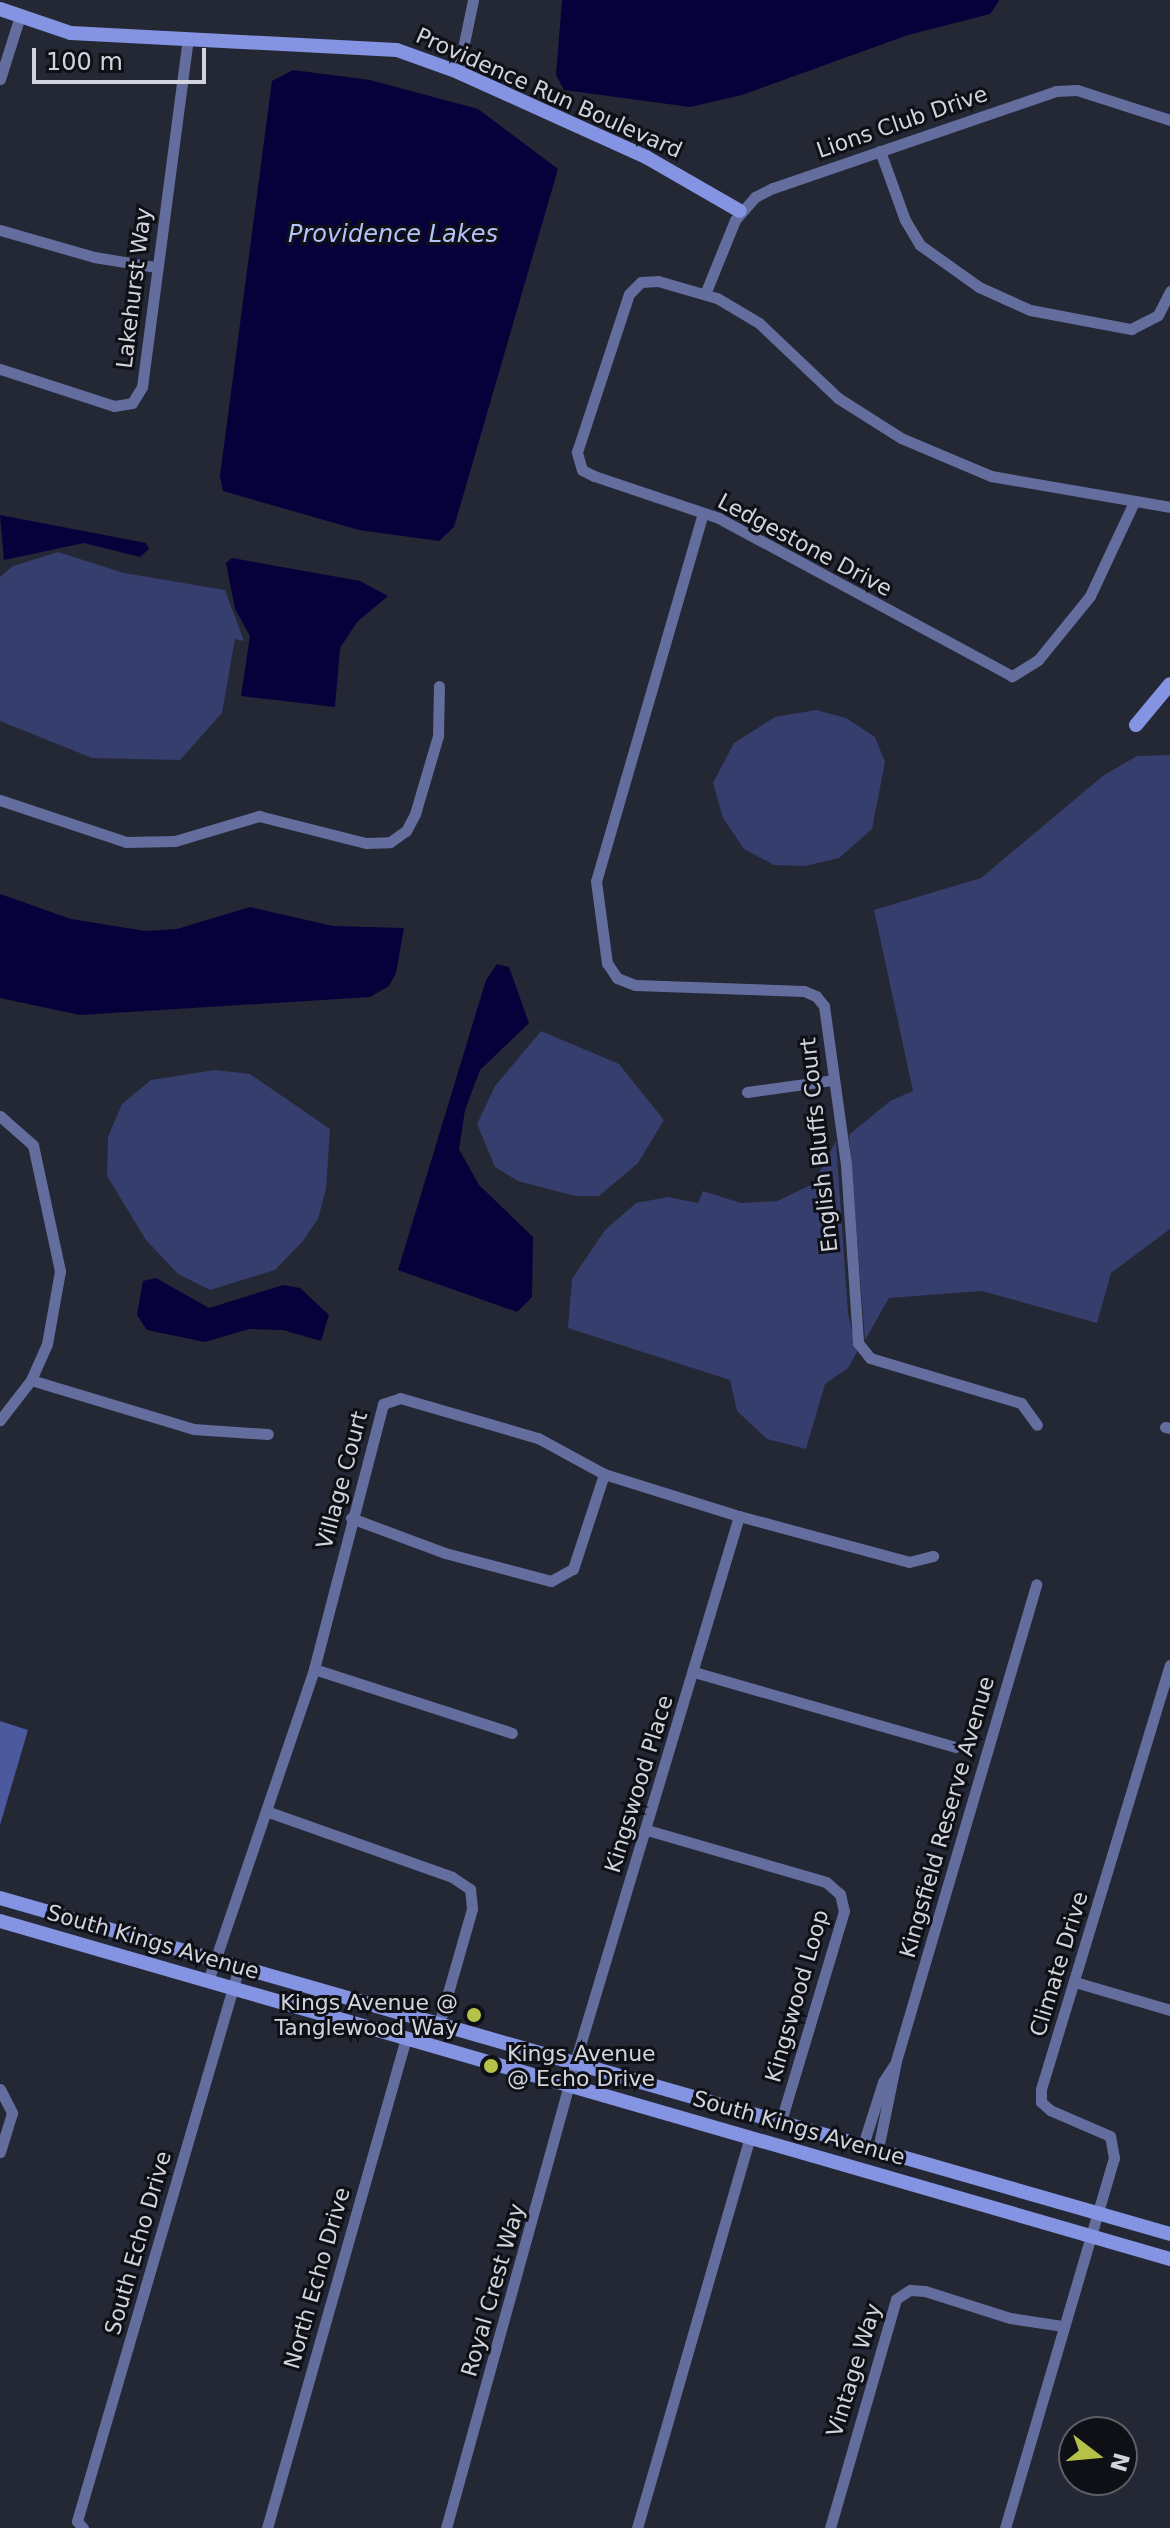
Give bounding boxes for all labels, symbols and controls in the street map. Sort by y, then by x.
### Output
street label: Providence Run Boulevard [412,22,686,164]
scale bar [36,32,210,82]
text: 100 m [46,48,123,76]
street label: Lions Club Drive [813,80,991,164]
street label: Lakehurst Way [111,206,157,370]
water label: Providence Lakes [288,221,498,249]
street label: Ledgestone Drive [713,488,897,602]
street label: English Bluffs Court [795,1036,843,1254]
street label: Village Court [311,1408,373,1552]
street label: Kingsfield Reserve Avenue [894,1673,1000,1961]
street label: Kingswood Place [599,1692,679,1876]
street label: Climate Drive [1024,1888,1094,2040]
street label: South Kings Avenue [44,1899,262,1985]
street label: Kingswood Loop [760,1907,834,2085]
place label: Kings Avenue @ Tanglewood Way [274,1989,458,2040]
marker: Kings Avenue @ Tanglewood Way [465,2006,483,2024]
place label: Kings Avenue @ Echo Drive [507,2040,656,2092]
marker: Kings Avenue @ Echo Drive [482,2057,500,2075]
street label: South Kings Avenue [690,2085,908,2171]
street label: South Echo Drive [99,2148,177,2338]
street label: North Echo Drive [278,2184,356,2372]
street label: Royal Crest Way [456,2200,530,2380]
street label: Vintage Way [821,2300,887,2440]
north arrow [1058,2416,1138,2496]
text: N [1105,2450,1134,2474]

